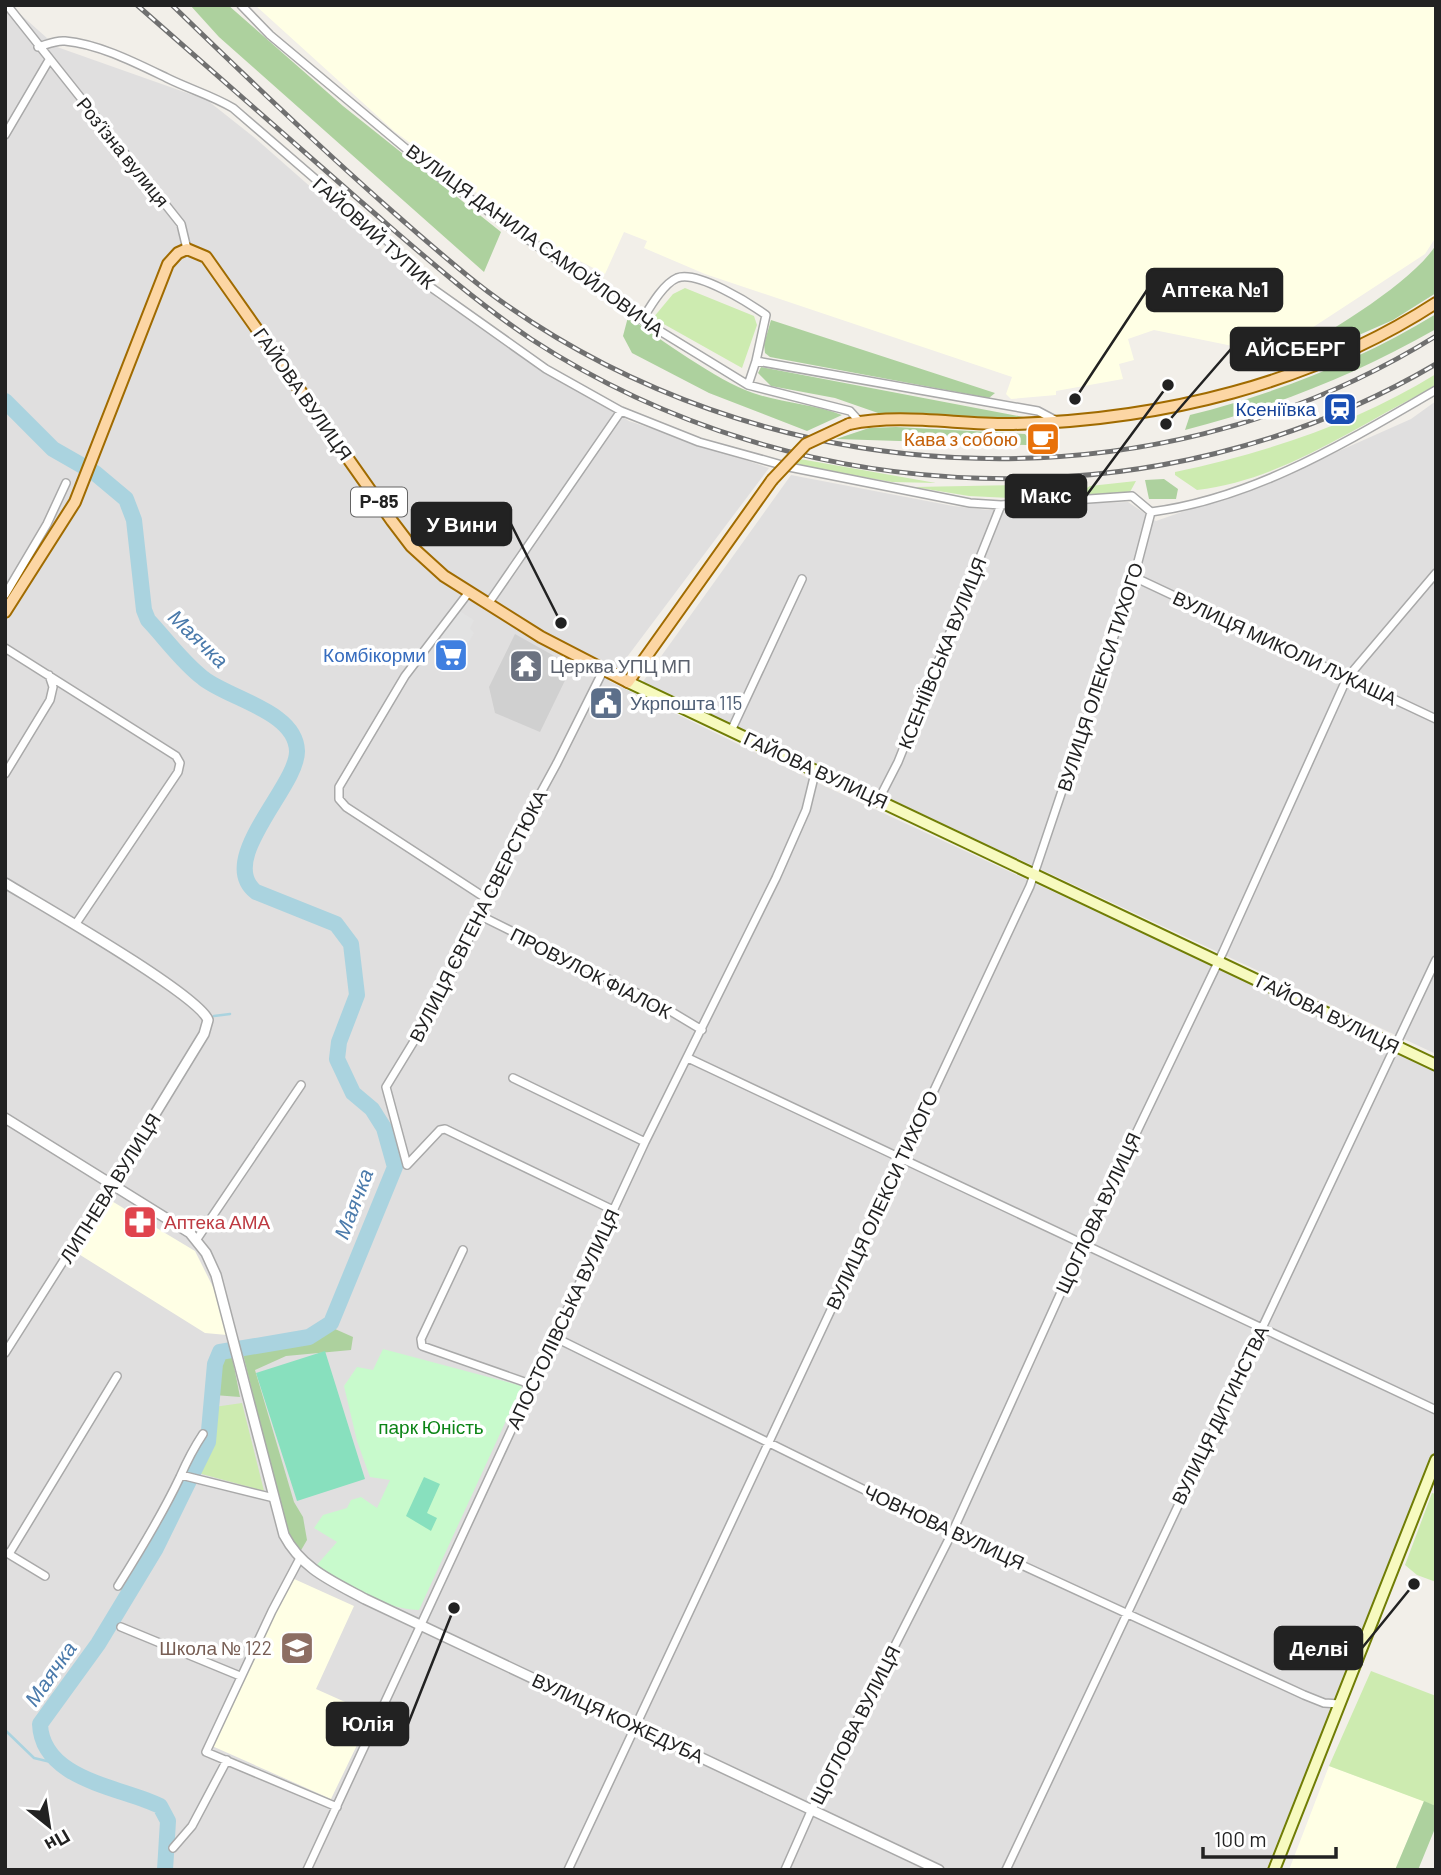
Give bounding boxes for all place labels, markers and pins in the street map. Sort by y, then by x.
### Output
callout: Аптека №1 [1147,269,1282,311]
callout: АЙСБЕРГ [1231,328,1359,370]
station icon: Ксеніївка [1321,390,1359,428]
place label: Ксеніївка [1235,397,1316,420]
cafe icon: Кава з собою [1024,420,1062,458]
place label: Кава з собою [904,427,1018,450]
callout: Макс [1006,475,1086,517]
callout: У Вини [412,503,511,545]
supermarket icon: Комбікорми [432,636,470,674]
place label: Комбікорми [323,643,426,666]
temple icon: Церква УПЦ МП [507,647,545,685]
place label: Церква УПЦ МП [550,654,691,677]
public building icon: Укрпошта 115 [587,684,625,722]
place label: Укрпошта 115 [630,691,742,714]
pharmacy icon: Аптека АМА [121,1203,159,1241]
place label: Аптека АМА [164,1210,271,1233]
callout: Делві [1275,1627,1362,1669]
school or university icon: Школа № 122 [278,1629,316,1667]
place label: Школа № 122 [159,1636,272,1659]
callout: Юлія [327,1703,408,1745]

